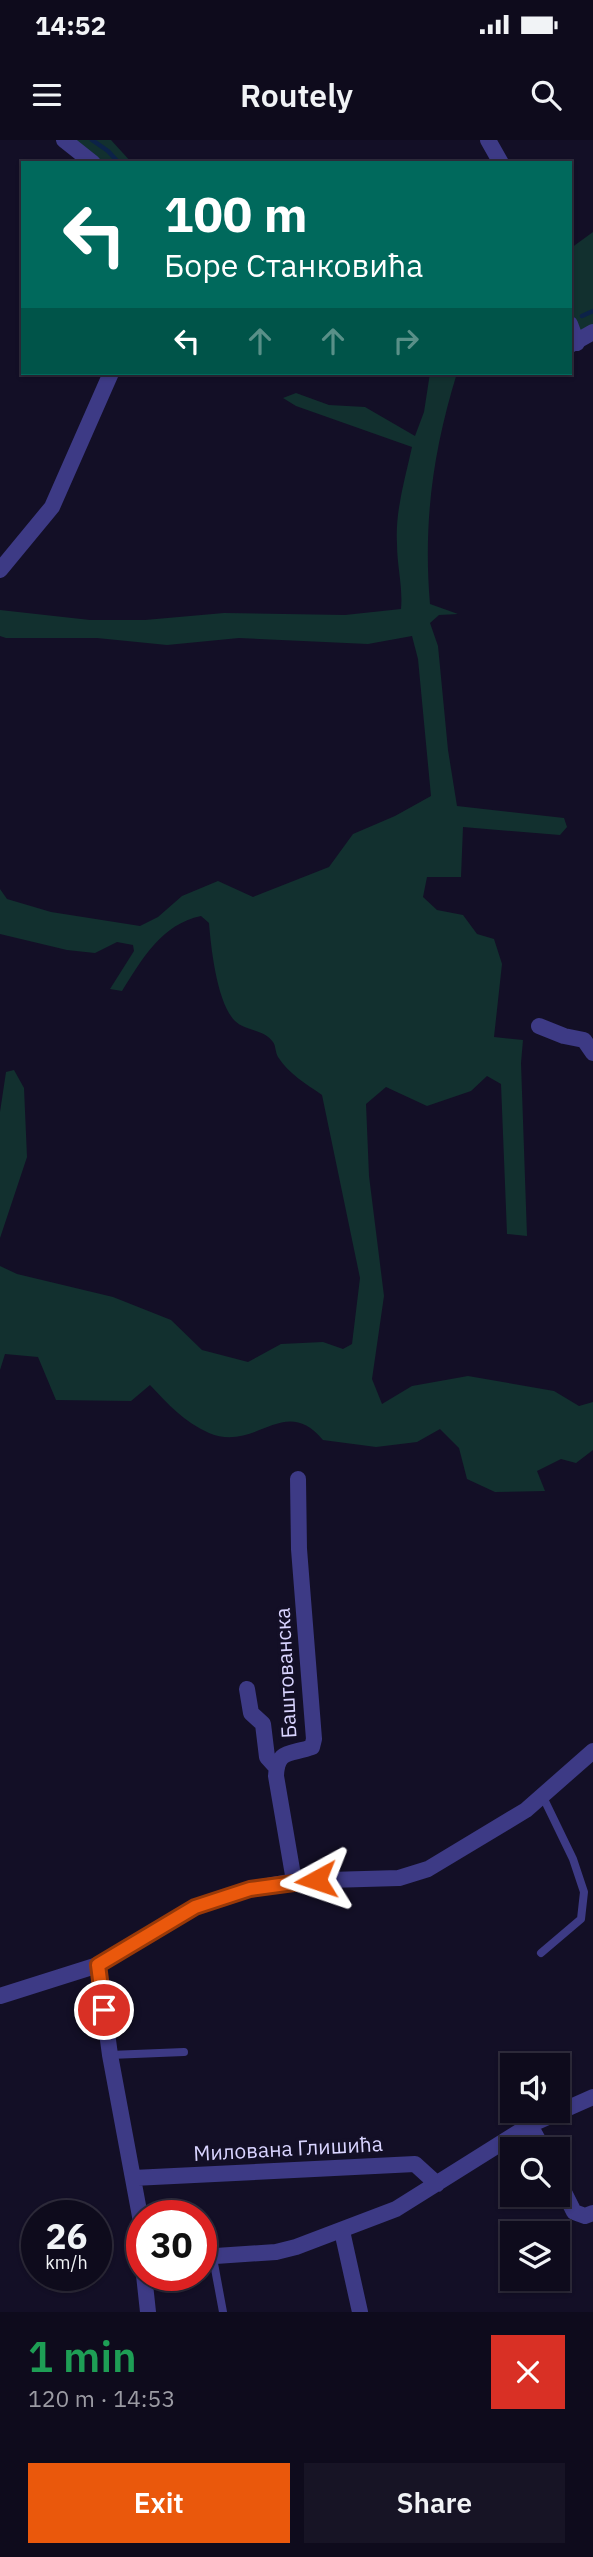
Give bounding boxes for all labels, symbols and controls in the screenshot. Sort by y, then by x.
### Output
text: 14:52 [35,8,106,42]
text: Routely [240,74,353,116]
icon: menu [28,76,66,114]
icon: search [527,76,565,114]
text: 100 m [164,182,308,245]
icon: left [49,189,140,280]
text: Боре Станковића [164,244,423,286]
icon: left [168,322,206,360]
icon: ahead [241,322,279,360]
icon: ahead [314,322,352,360]
icon: right [387,322,425,360]
street label: Баштованска [268,1607,302,1739]
position arrow [279,1843,353,1917]
pin [74,1980,134,2040]
icon: arrive [85,1991,123,2029]
map controls [500,2053,570,2291]
button: sound [500,2053,570,2123]
street label: Милована Глишића [192,2129,383,2167]
button: search [500,2137,570,2207]
speed limit sign: 30 [126,2200,217,2291]
text: 26 [45,2213,88,2259]
button: layers [500,2221,570,2291]
text: km/h [45,2251,88,2274]
text: 1 min [28,2329,137,2384]
button: close [491,2335,565,2409]
text: 120 m · 14:53 [28,2383,175,2413]
button: Exit [28,2463,290,2543]
button: Share [304,2463,565,2543]

